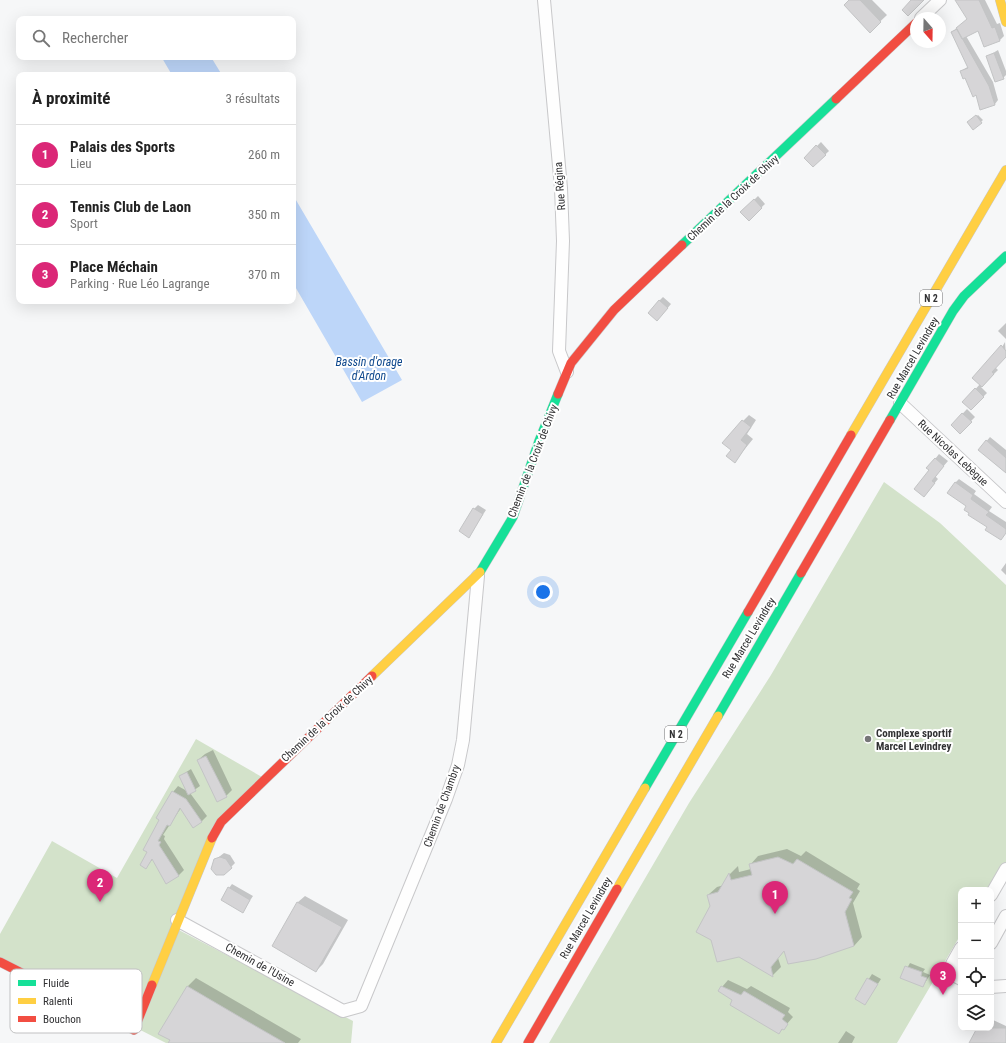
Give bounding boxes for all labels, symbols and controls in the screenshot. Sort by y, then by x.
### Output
north arrow [910,12,946,48]
search box [16,16,296,60]
icon: search [30,27,52,49]
text: Rechercher [62,29,128,47]
text: À proximité [32,88,110,108]
text: 3 résultats [226,91,280,106]
text: Palais des Sports [70,138,175,156]
text: 1 [42,147,48,162]
text: 260 m [248,147,280,162]
street label: Chemin de la Croix de Chivy [685,152,782,244]
text: Lieu [70,156,92,171]
street label: Rue Régina [552,161,568,211]
text: Tennis Club de Laon [70,198,191,216]
text: 2 [42,207,48,222]
text: 350 m [248,207,280,222]
text: Sport [70,216,98,231]
text: Place Méchain [70,258,158,276]
text: 3 [42,267,48,282]
text: 370 m [248,267,280,282]
text: Parking · Rue Léo Lagrange [70,276,210,291]
road number: N 2 [920,290,942,306]
street label: Rue Marcel Levindrey [884,314,942,401]
water label: Bassin d'orage d'Ardon [336,355,403,383]
street label: Chemin de la Croix de Chivy [505,402,561,519]
street label: Rue Nicolas Lebègue [915,417,991,489]
your location [533,582,553,602]
street label: Rue Marcel Levindrey [720,595,779,681]
street label: Chemin de la Croix de Chivy [279,673,376,765]
road number: N 2 [665,726,687,742]
place label: Complexe sportif Marcel Levindrey [876,727,952,753]
marker: Complexe sportif Marcel Levindrey [863,734,873,744]
street label: Chemin de Chambry [421,762,463,849]
pin: 2 [87,869,113,902]
street label: Rue Marcel Levindrey [557,874,615,961]
pin: 1 [762,881,788,914]
map controls [958,887,994,1031]
button: + [958,887,994,923]
button: − [958,923,994,959]
street label: Chemin de l'Usine [223,941,297,989]
button: locate [958,959,994,995]
pin: 3 [930,962,956,995]
legend [10,969,142,1033]
text: Fluide [43,977,69,990]
text: Ralenti [43,995,73,1008]
button: layers [958,995,994,1031]
text: Bouchon [43,1013,81,1026]

